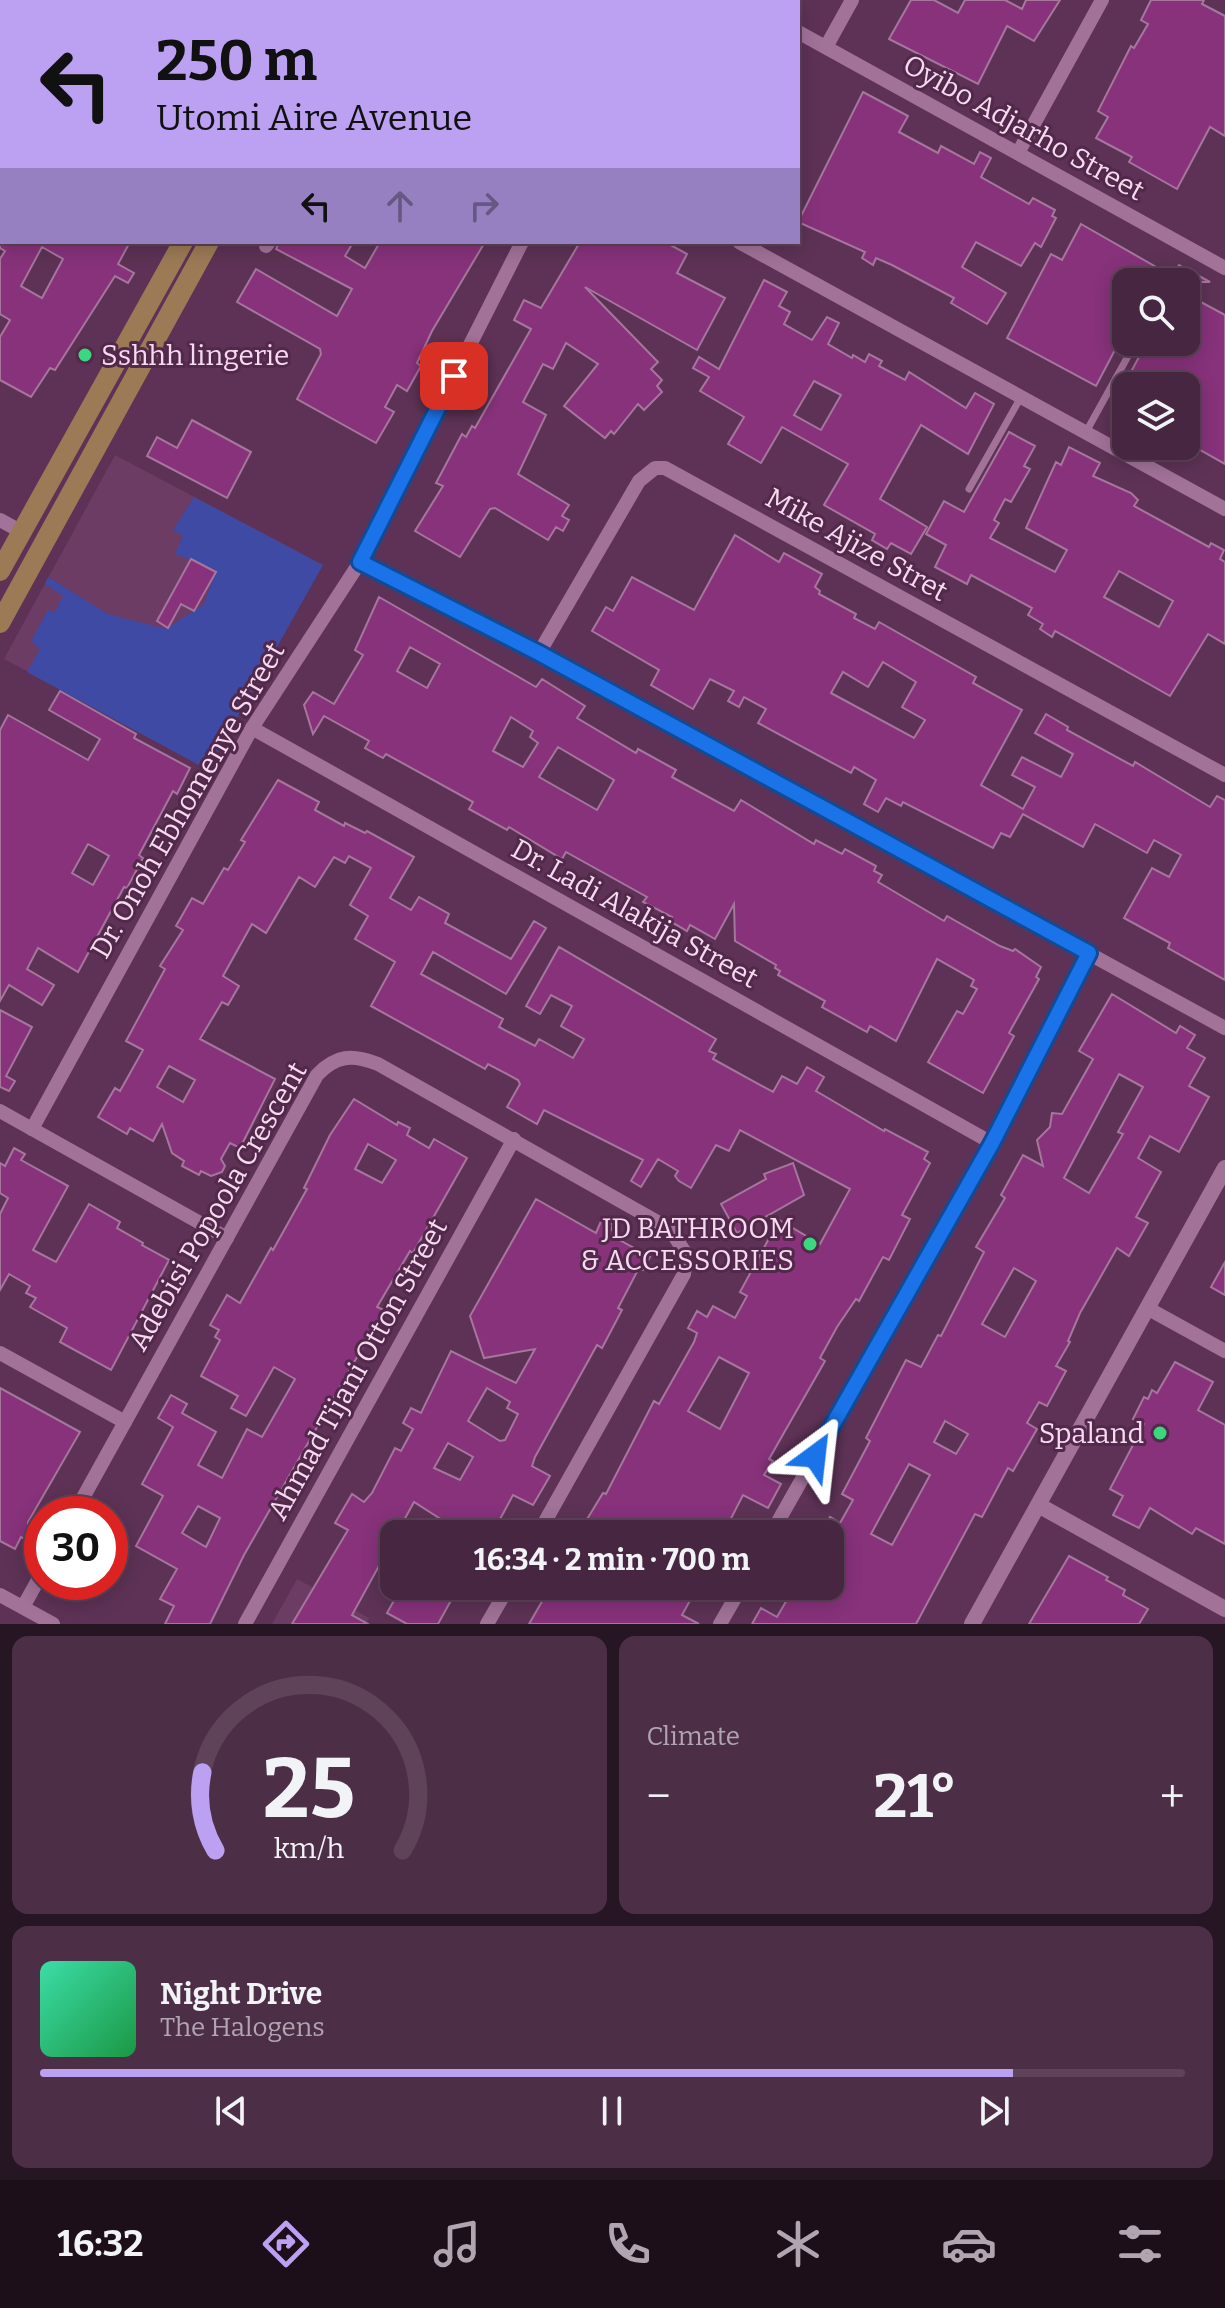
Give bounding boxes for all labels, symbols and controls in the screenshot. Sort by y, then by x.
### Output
text: 250 m [156,28,317,95]
icon: left [24,32,128,136]
street label: Oyibo Adjarho Street [898,47,1150,207]
text: Utomi Aire Avenue [156,96,472,140]
icon: left [294,184,338,228]
icon: ahead [378,184,422,228]
icon: right [462,184,506,228]
map controls [1112,268,1200,460]
button: search [1112,268,1200,356]
place label: Sshhh lingerie [101,339,289,372]
pin [420,342,488,410]
marker: Sshhh lingerie [76,346,94,364]
icon: arrive [432,354,476,398]
button: layers [1112,372,1200,460]
street label: Mike Ajize Stret [760,481,953,608]
street label: Dr. Onoh Ebhomenye Street [83,637,291,964]
street label: Dr. Ladi Alakija Street [506,832,764,995]
street label: Adebisi Popoola Crescent [121,1056,314,1356]
place label: JD BATHROOM & ACCESSORIES [580,1212,794,1277]
street label: Ahmad Tijani Otton Street [261,1213,454,1525]
marker: JD BATHROOM & ACCESSORIES [801,1235,819,1253]
position arrow [773,1414,857,1498]
place label: Spaland [1039,1417,1144,1450]
marker: Spaland [1151,1424,1169,1442]
speed limit sign: 30 [24,1496,128,1600]
text: 16:34 · 2 min · 700 m [474,1542,750,1578]
text: Climate [647,1721,740,1752]
text: 25 [263,1739,355,1839]
text: 21° [873,1761,957,1833]
text: − [647,1770,671,1823]
text: + [1160,1770,1185,1823]
text: km/h [274,1831,345,1866]
text: Night Drive [160,1976,322,2012]
text: The Halogens [160,2012,325,2043]
icon: previous [209,2089,253,2133]
icon: pause [590,2089,634,2133]
icon: next [972,2089,1016,2133]
icon: directions [258,2216,314,2272]
icon: music [429,2216,485,2272]
icon: phone [600,2216,656,2272]
icon: climate [770,2216,826,2272]
icon: car [941,2216,997,2272]
icon: filters [1112,2216,1168,2272]
text: 16:32 [57,2222,144,2266]

